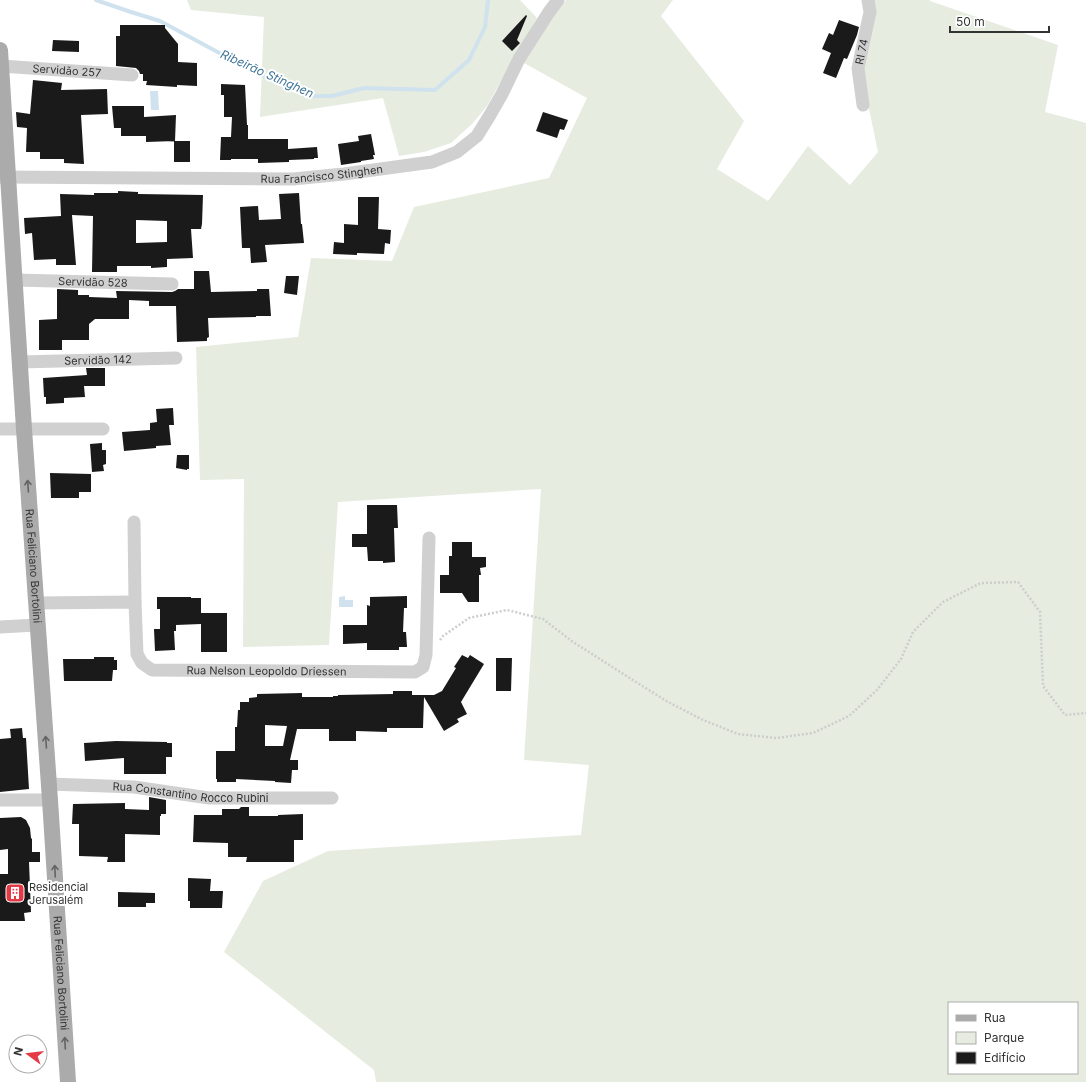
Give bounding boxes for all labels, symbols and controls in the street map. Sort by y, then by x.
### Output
scale bar [950,8,1049,34]
text: 50 m [956,14,985,29]
street label: RI 74 [852,38,871,66]
water label: Ribeirão Stinghen [218,46,316,101]
street label: Servidão 257 [32,61,102,80]
street label: Rua Francisco Stinghen [261,162,384,186]
street label: Servidão 528 [58,274,128,290]
street label: Servidão 142 [64,352,132,368]
one-way arrow [25,480,32,493]
street label: Rua Feliciano Bortolini [23,508,45,624]
street label: Rua Nelson Leopoldo Driessen [186,663,346,678]
one-way arrow [43,736,50,749]
street label: Rua Constantino Rocco Rubini [112,779,269,805]
one-way arrow [51,865,58,878]
place label: Residencial Jerusalém [29,880,88,907]
building icon: Residencial Jerusalém [4,882,26,904]
street label: Rua Feliciano Bortolini [50,915,72,1031]
legend [948,1002,1078,1074]
text: Rua [984,1010,1006,1025]
text: Parque [984,1030,1024,1045]
north arrow [8,1034,48,1074]
one-way arrow [62,1037,69,1050]
text: N [10,1046,26,1057]
text: Edifício [984,1050,1026,1065]

